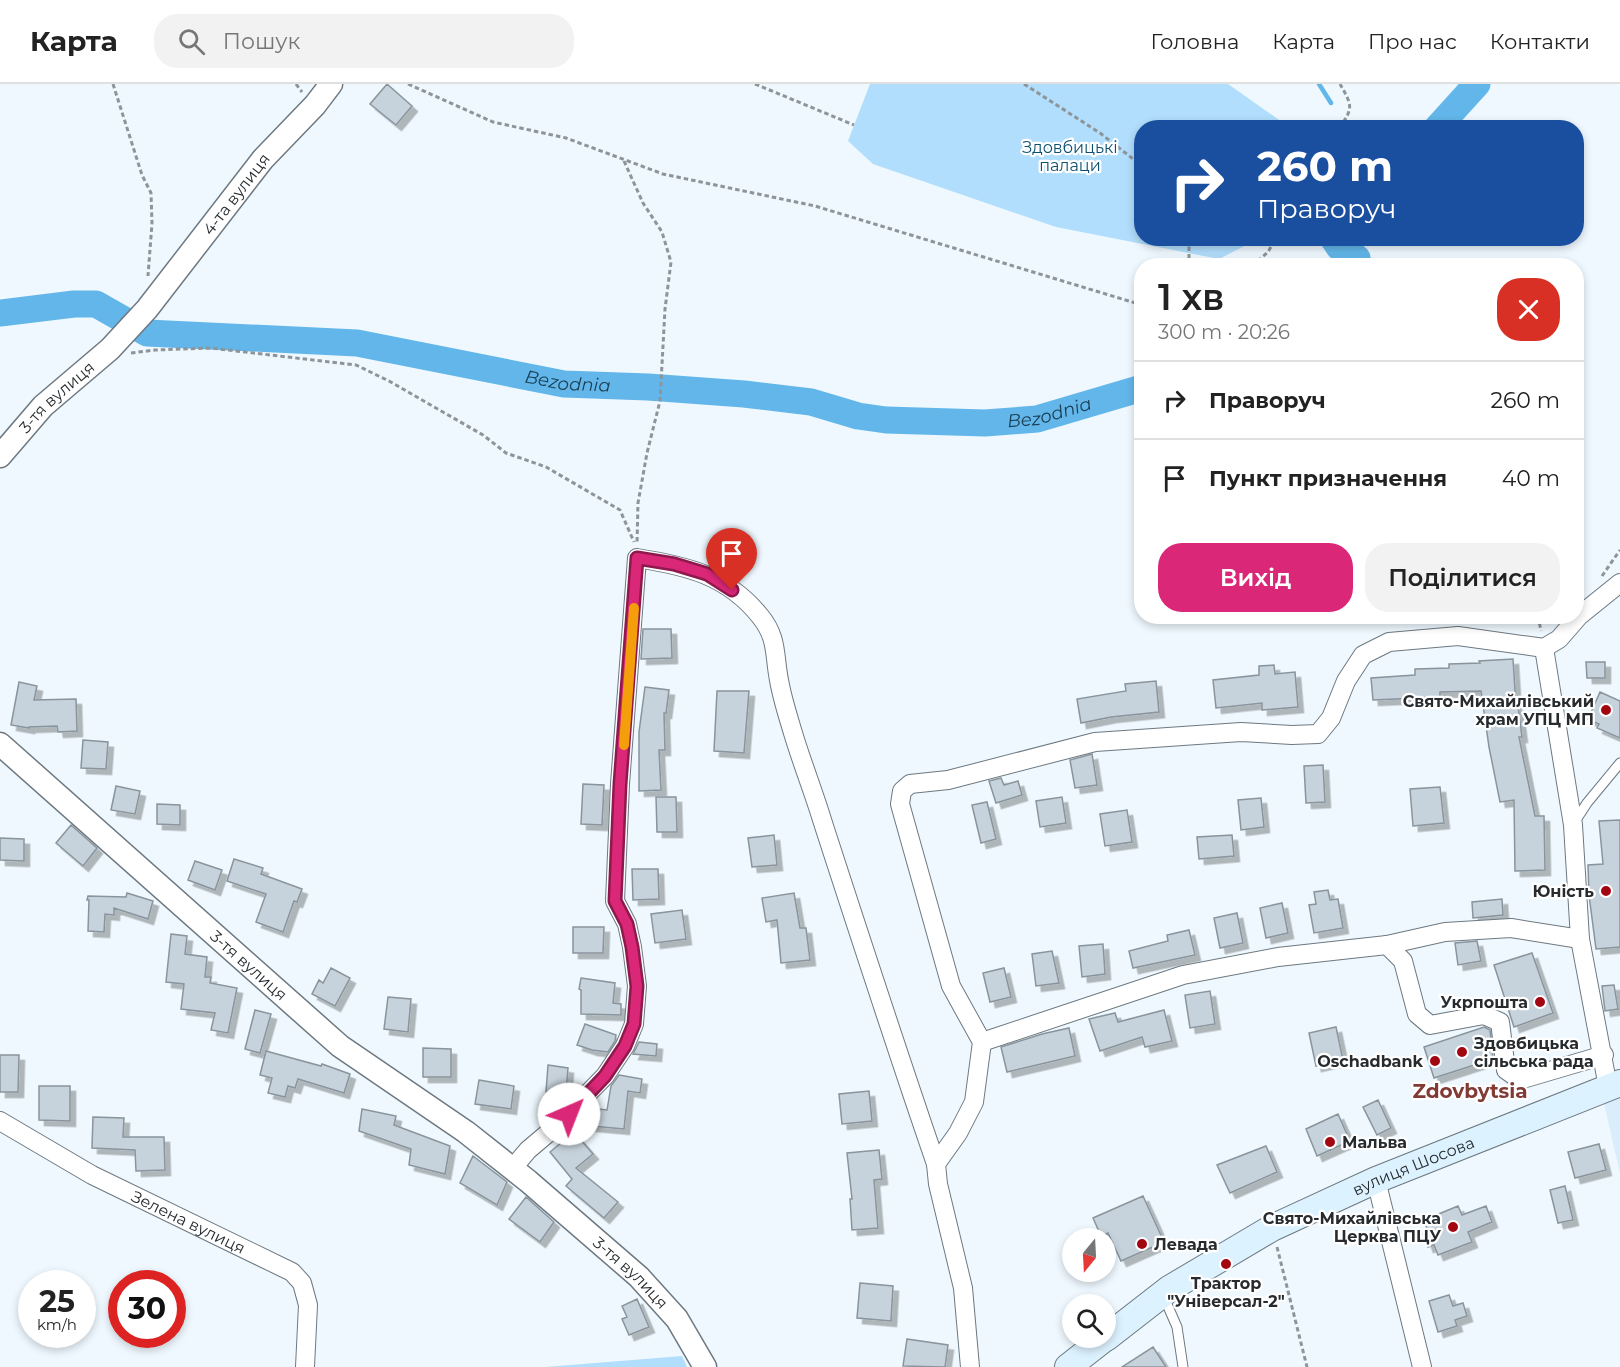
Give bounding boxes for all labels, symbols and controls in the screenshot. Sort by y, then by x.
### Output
search box [154,14,574,68]
text: Карта [30,24,118,58]
icon: search [175,25,208,58]
text: Пошук [223,28,300,55]
text: Головна [1151,29,1239,54]
text: Карта [1272,29,1335,54]
text: Про нас [1368,29,1457,54]
text: Контакти [1490,29,1590,54]
park label: Здовбицькі палаци [1022,138,1118,175]
text: 260 m [1257,140,1393,192]
icon: right [1158,144,1236,222]
street label: 4-та вулиця [199,149,273,238]
text: Праворуч [1257,192,1396,225]
text: 1 хв [1158,275,1224,319]
button: close [1497,278,1560,341]
text: 300 m · 20:26 [1158,320,1290,344]
street label: 3-тя вулиця [15,357,98,436]
water label: Bezodnia [523,366,611,397]
icon: right [1158,384,1191,417]
text: Праворуч [1209,387,1326,414]
text: 260 m [1490,387,1560,414]
water label: Bezodnia [1006,393,1094,432]
icon: arrive [1158,462,1191,495]
text: Пункт призначення [1209,465,1447,492]
text: 40 m [1502,465,1560,492]
pin [706,528,757,590]
icon: arrive [715,537,748,570]
button: Вихід [1158,543,1353,612]
button: Поділитися [1365,543,1560,612]
place label: Свято-Михайлівський храм УПЦ МП [1403,692,1594,729]
marker: Свято-Михайлівський храм УПЦ МП [1599,703,1613,717]
place label: Юність [1533,882,1594,901]
marker: Юність [1599,884,1613,898]
street label: 3-тя вулиця [207,926,291,1004]
place label: Укрпошта [1440,993,1528,1012]
marker: Укрпошта [1533,995,1547,1009]
place label: Здовбицька сільська рада [1473,1034,1594,1071]
marker: Здовбицька сільська рада [1455,1045,1469,1059]
place label: Oschadbank [1317,1052,1424,1071]
marker: Oschadbank [1428,1054,1442,1068]
district label: Zdovbytsia [1412,1079,1528,1103]
position arrow [537,1082,601,1146]
street label: вулиця Шосова [1349,1132,1477,1199]
place label: Мальва [1342,1133,1407,1152]
marker: Мальва [1323,1135,1337,1149]
street label: Зелена вулиця [129,1186,249,1257]
place label: Свято-Михайлівська Церква ПЦУ [1263,1209,1441,1246]
marker: Свято-Михайлівська Церква ПЦУ [1446,1220,1460,1234]
north arrow [1062,1228,1116,1282]
map controls [1062,1228,1116,1348]
street label: 3-тя вулиця [590,1232,672,1312]
place label: Левада [1154,1235,1218,1254]
marker: Левада [1135,1237,1149,1251]
marker: Трактор "Універсал-2" [1219,1257,1233,1271]
speed limit sign: 30 [108,1270,186,1348]
place label: Трактор "Універсал-2" [1167,1274,1285,1311]
text: 25 [39,1283,75,1320]
button: search [1062,1294,1116,1348]
text: km/h [37,1315,77,1334]

